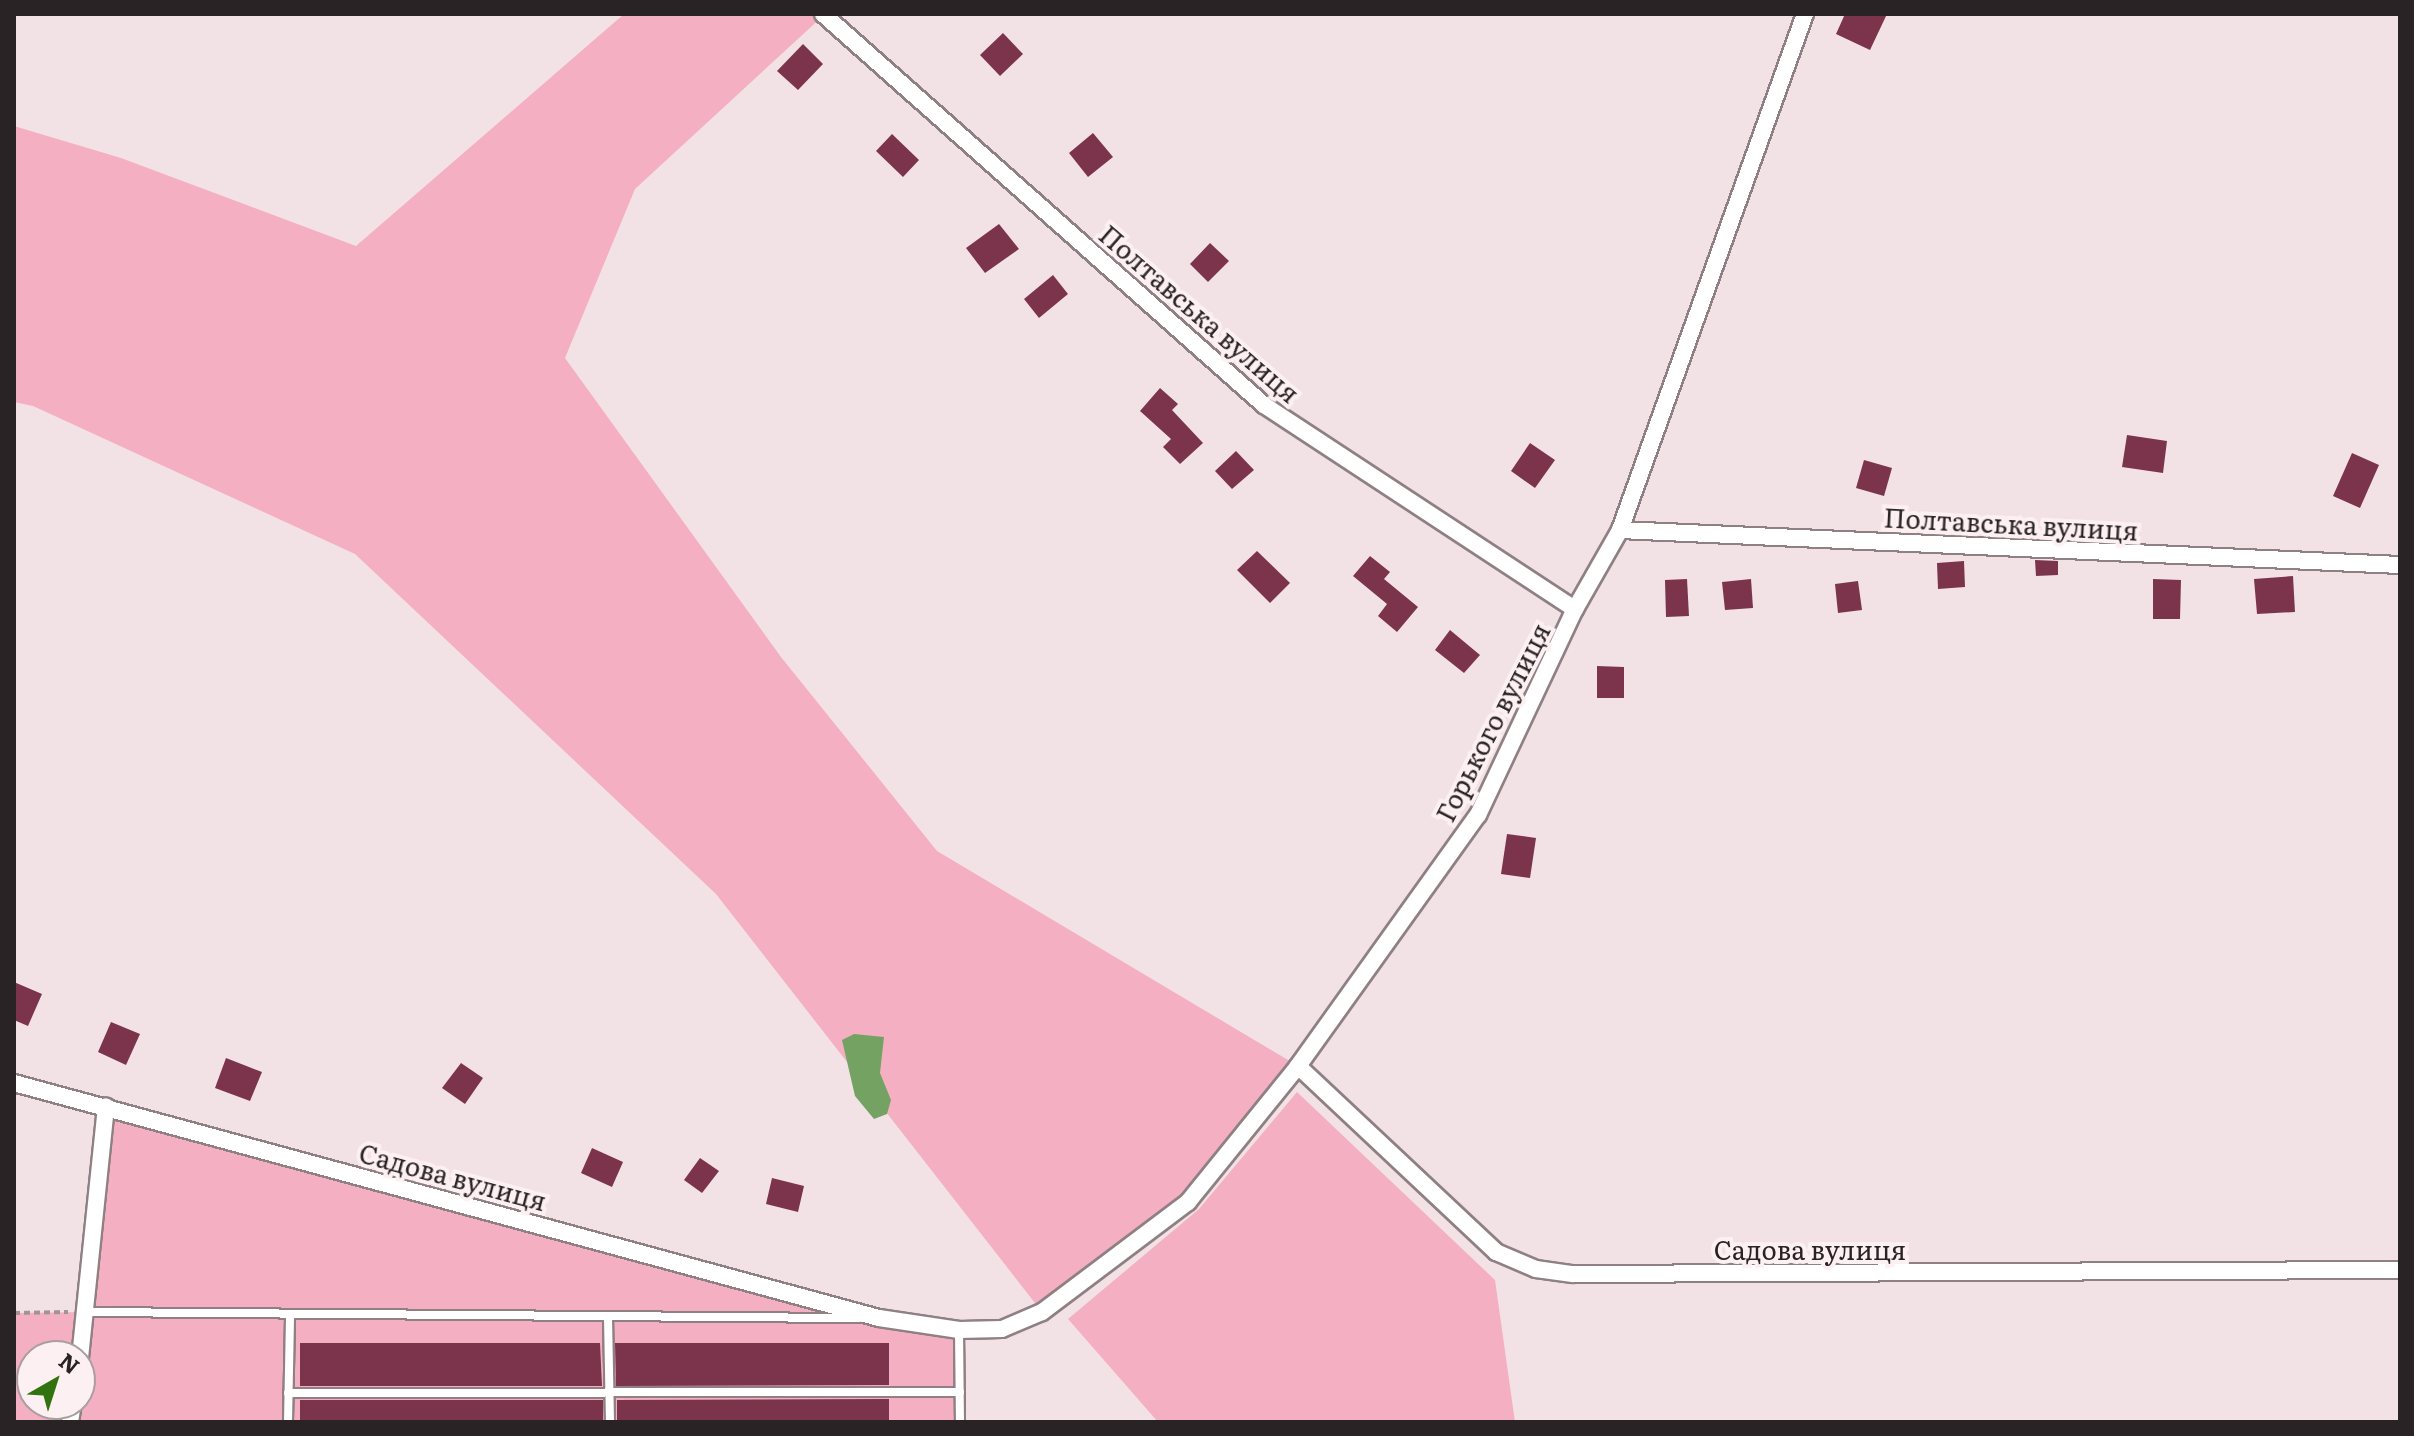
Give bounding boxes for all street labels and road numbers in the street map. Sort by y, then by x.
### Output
street label: Полтавська вулиця [1094,218,1306,408]
street label: Полтавська вулиця [1883,501,2139,545]
street label: Горького вулиця [1429,618,1555,826]
street label: Садова вулиця [356,1136,550,1216]
street label: Садова вулиця [1714,1233,1906,1265]

